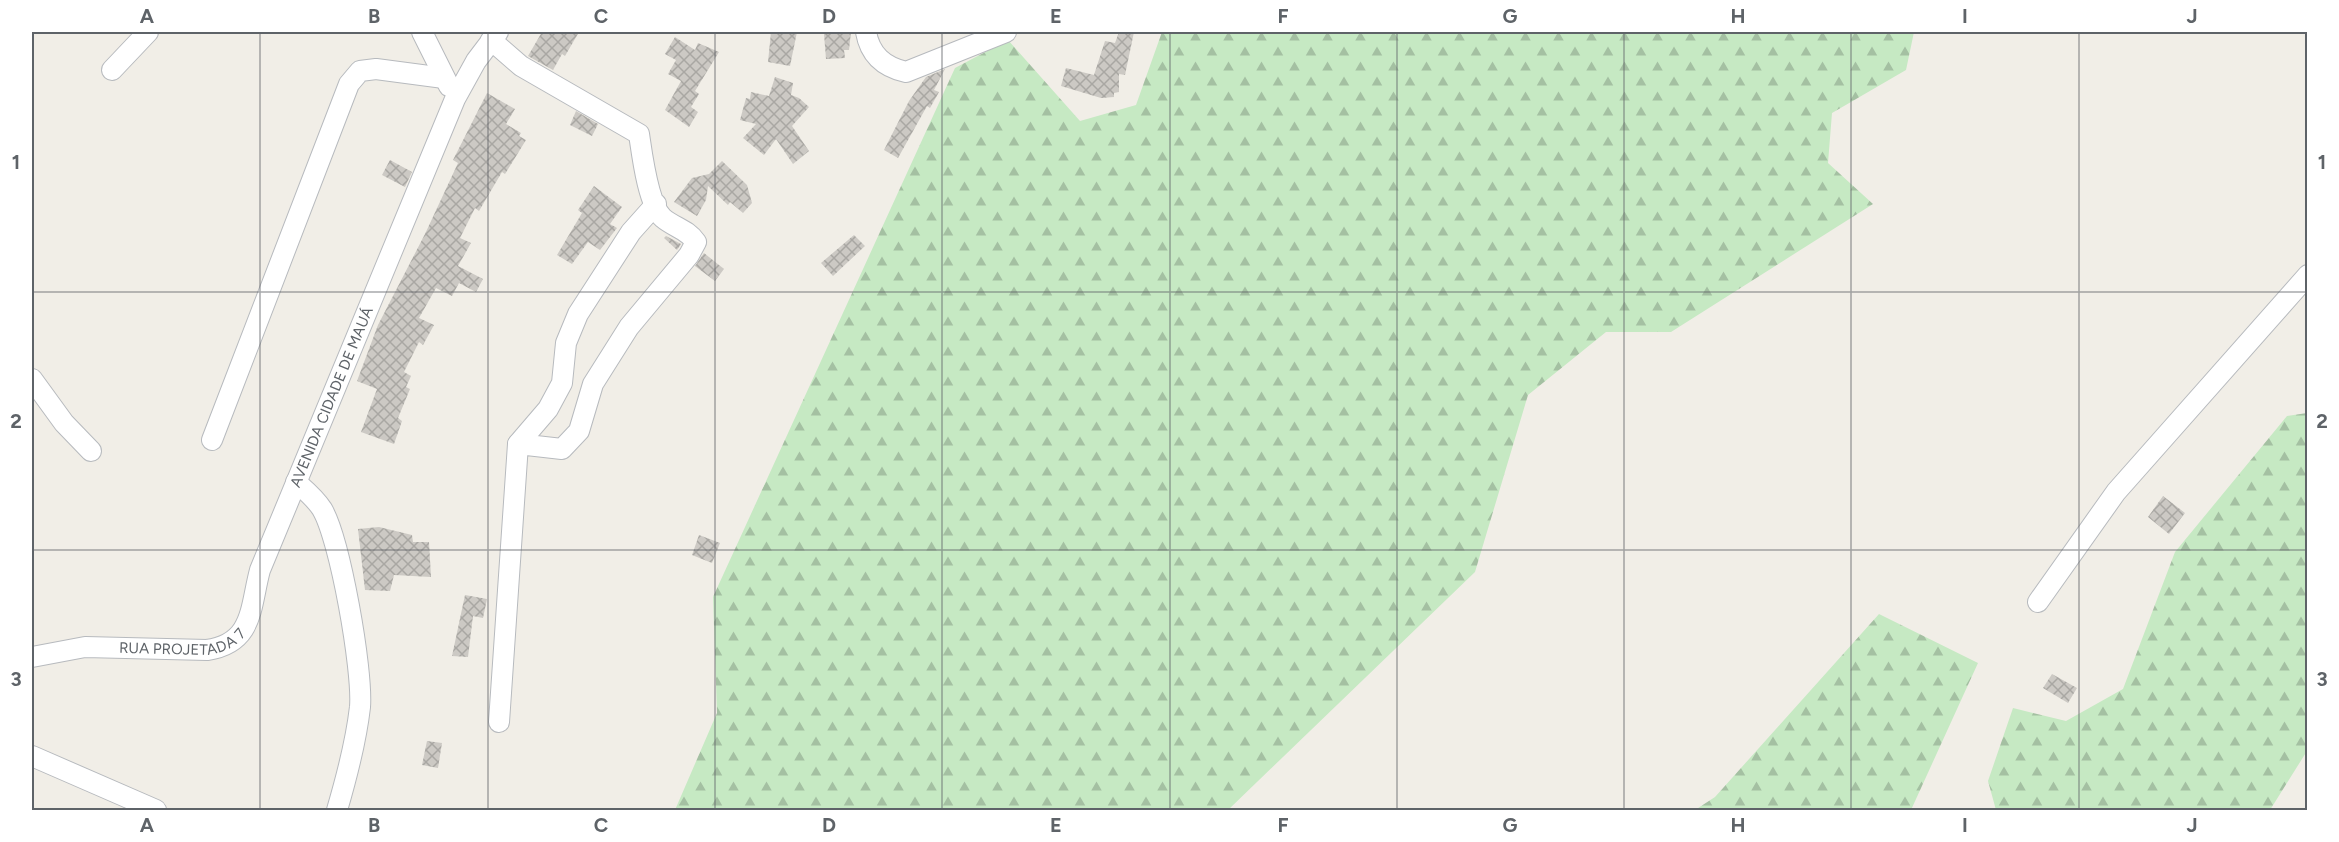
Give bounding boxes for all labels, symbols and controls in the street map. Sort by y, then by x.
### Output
text: A [140,4,155,28]
text: B [368,4,380,28]
text: C [594,4,608,28]
text: D [822,4,836,28]
text: E [1050,4,1062,28]
text: F [1277,4,1289,28]
text: G [1503,4,1518,28]
text: H [1731,4,1746,28]
text: I [1962,4,1968,28]
text: J [2186,4,2198,28]
text: 1 [12,150,20,174]
text: 1 [2318,150,2326,174]
street label: AVENIDA CIDADE DE MAUÁ [286,304,377,490]
text: 2 [10,409,22,433]
text: 2 [2316,409,2328,433]
street label: RUA PROJETADA 7 [119,625,250,659]
text: 3 [10,667,22,691]
text: 3 [2316,667,2328,691]
text: A [140,813,155,837]
text: B [368,813,380,837]
text: C [594,813,608,837]
text: D [822,813,836,837]
text: E [1050,813,1062,837]
text: F [1277,813,1289,837]
text: G [1503,813,1518,837]
text: H [1731,813,1746,837]
text: I [1962,813,1968,837]
text: J [2186,813,2198,837]

